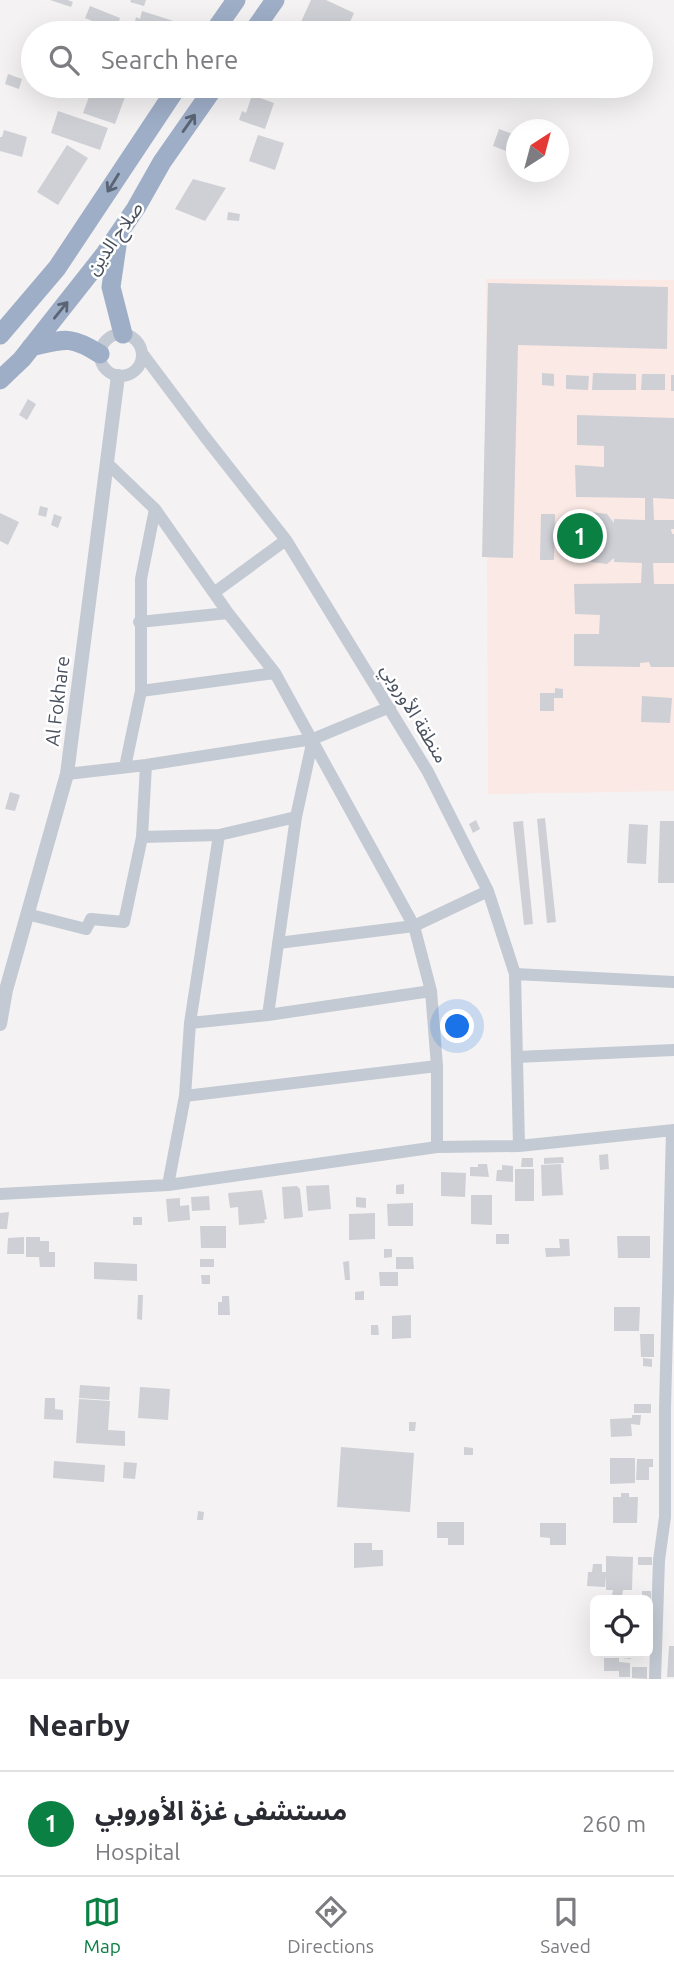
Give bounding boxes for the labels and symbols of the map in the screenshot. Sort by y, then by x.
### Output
one-way arrow [182,114,196,133]
north arrow [506,119,569,182]
one-way arrow [106,173,120,193]
street label: صلاح الدين [81,197,150,280]
one-way arrow [53,302,68,320]
pin: 1 [557,510,603,562]
street label: Al Fokhare [41,655,73,747]
street label: منطقة الأوروبي [373,660,453,769]
your location [440,1009,474,1043]

